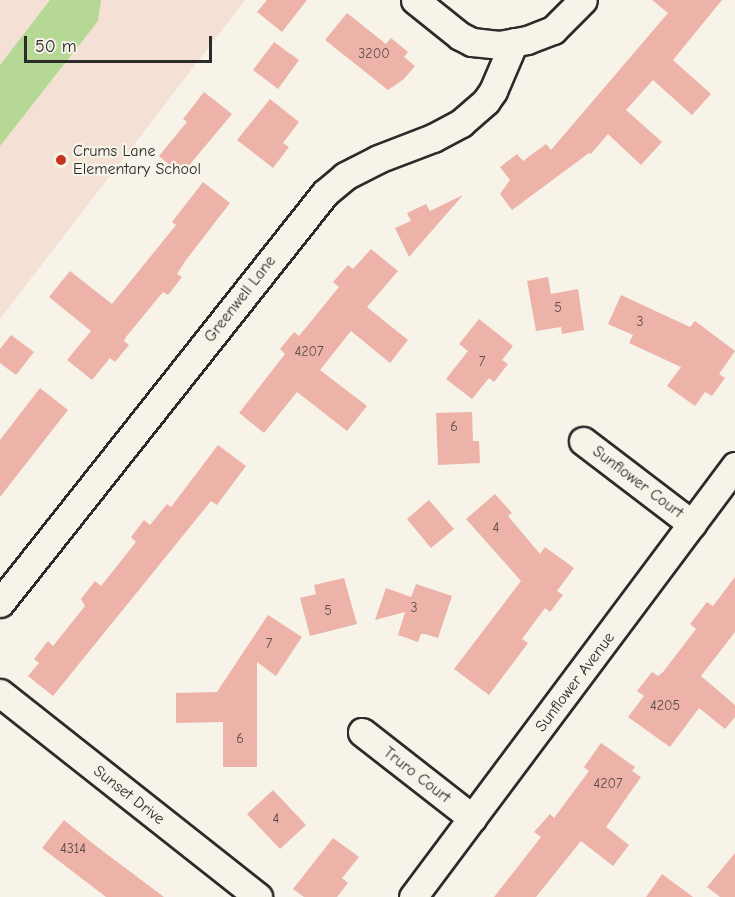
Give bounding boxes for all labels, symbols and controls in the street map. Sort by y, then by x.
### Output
scale bar [27,24,214,62]
text: 50 m [35,36,77,57]
house number: 3200 [358,46,390,62]
place label: Crums Lane Elementary School [73,141,201,179]
marker: Crums Lane Elementary School [54,153,68,167]
street label: Greenwell Lane [200,252,280,346]
house number: 5 [554,300,562,316]
house number: 3 [636,314,644,330]
house number: 4207 [294,344,324,360]
house number: 7 [479,354,485,370]
house number: 6 [450,419,458,435]
street label: Sunflower Court [589,442,687,522]
house number: 4 [493,520,499,536]
house number: 3 [410,600,418,616]
house number: 5 [324,603,332,619]
street label: Sunflower Avenue [531,628,619,736]
house number: 7 [266,636,272,652]
house number: 4205 [650,698,680,714]
house number: 6 [236,731,244,747]
street label: Truro Court [380,743,454,807]
street label: Sunset Drive [90,761,168,829]
house number: 4207 [593,776,623,792]
house number: 4 [273,811,279,827]
house number: 4314 [60,841,86,857]

